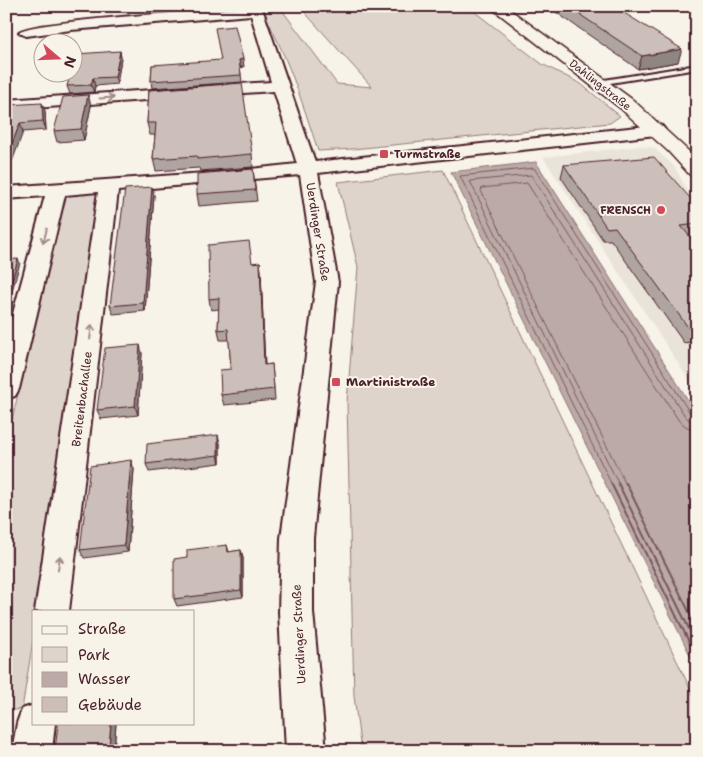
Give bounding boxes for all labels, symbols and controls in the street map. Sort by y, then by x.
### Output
north arrow [32,32,82,82]
text: N [60,54,81,70]
street label: Dahlingstraße [566,56,634,114]
one-way arrow [99,94,115,103]
place label: Turmstraße [394,147,461,162]
marker: Turmstraße [378,148,390,160]
street label: Uerdinger Straße [302,181,334,283]
place label: FRENSCH [600,203,651,218]
marker: FRENSCH [655,204,667,216]
one-way arrow [40,228,49,244]
one-way arrow [86,324,96,340]
street label: Breitenbachallee [68,350,96,448]
place label: Martinistraße [346,374,435,390]
marker: Martinistraße [330,376,342,388]
one-way arrow [55,555,65,571]
street label: Uerdinger Straße [288,583,310,684]
legend [32,610,195,724]
text: Straße [78,619,126,639]
text: Park [78,645,110,665]
text: Wasser [78,669,131,689]
text: Gebäude [78,695,142,715]

